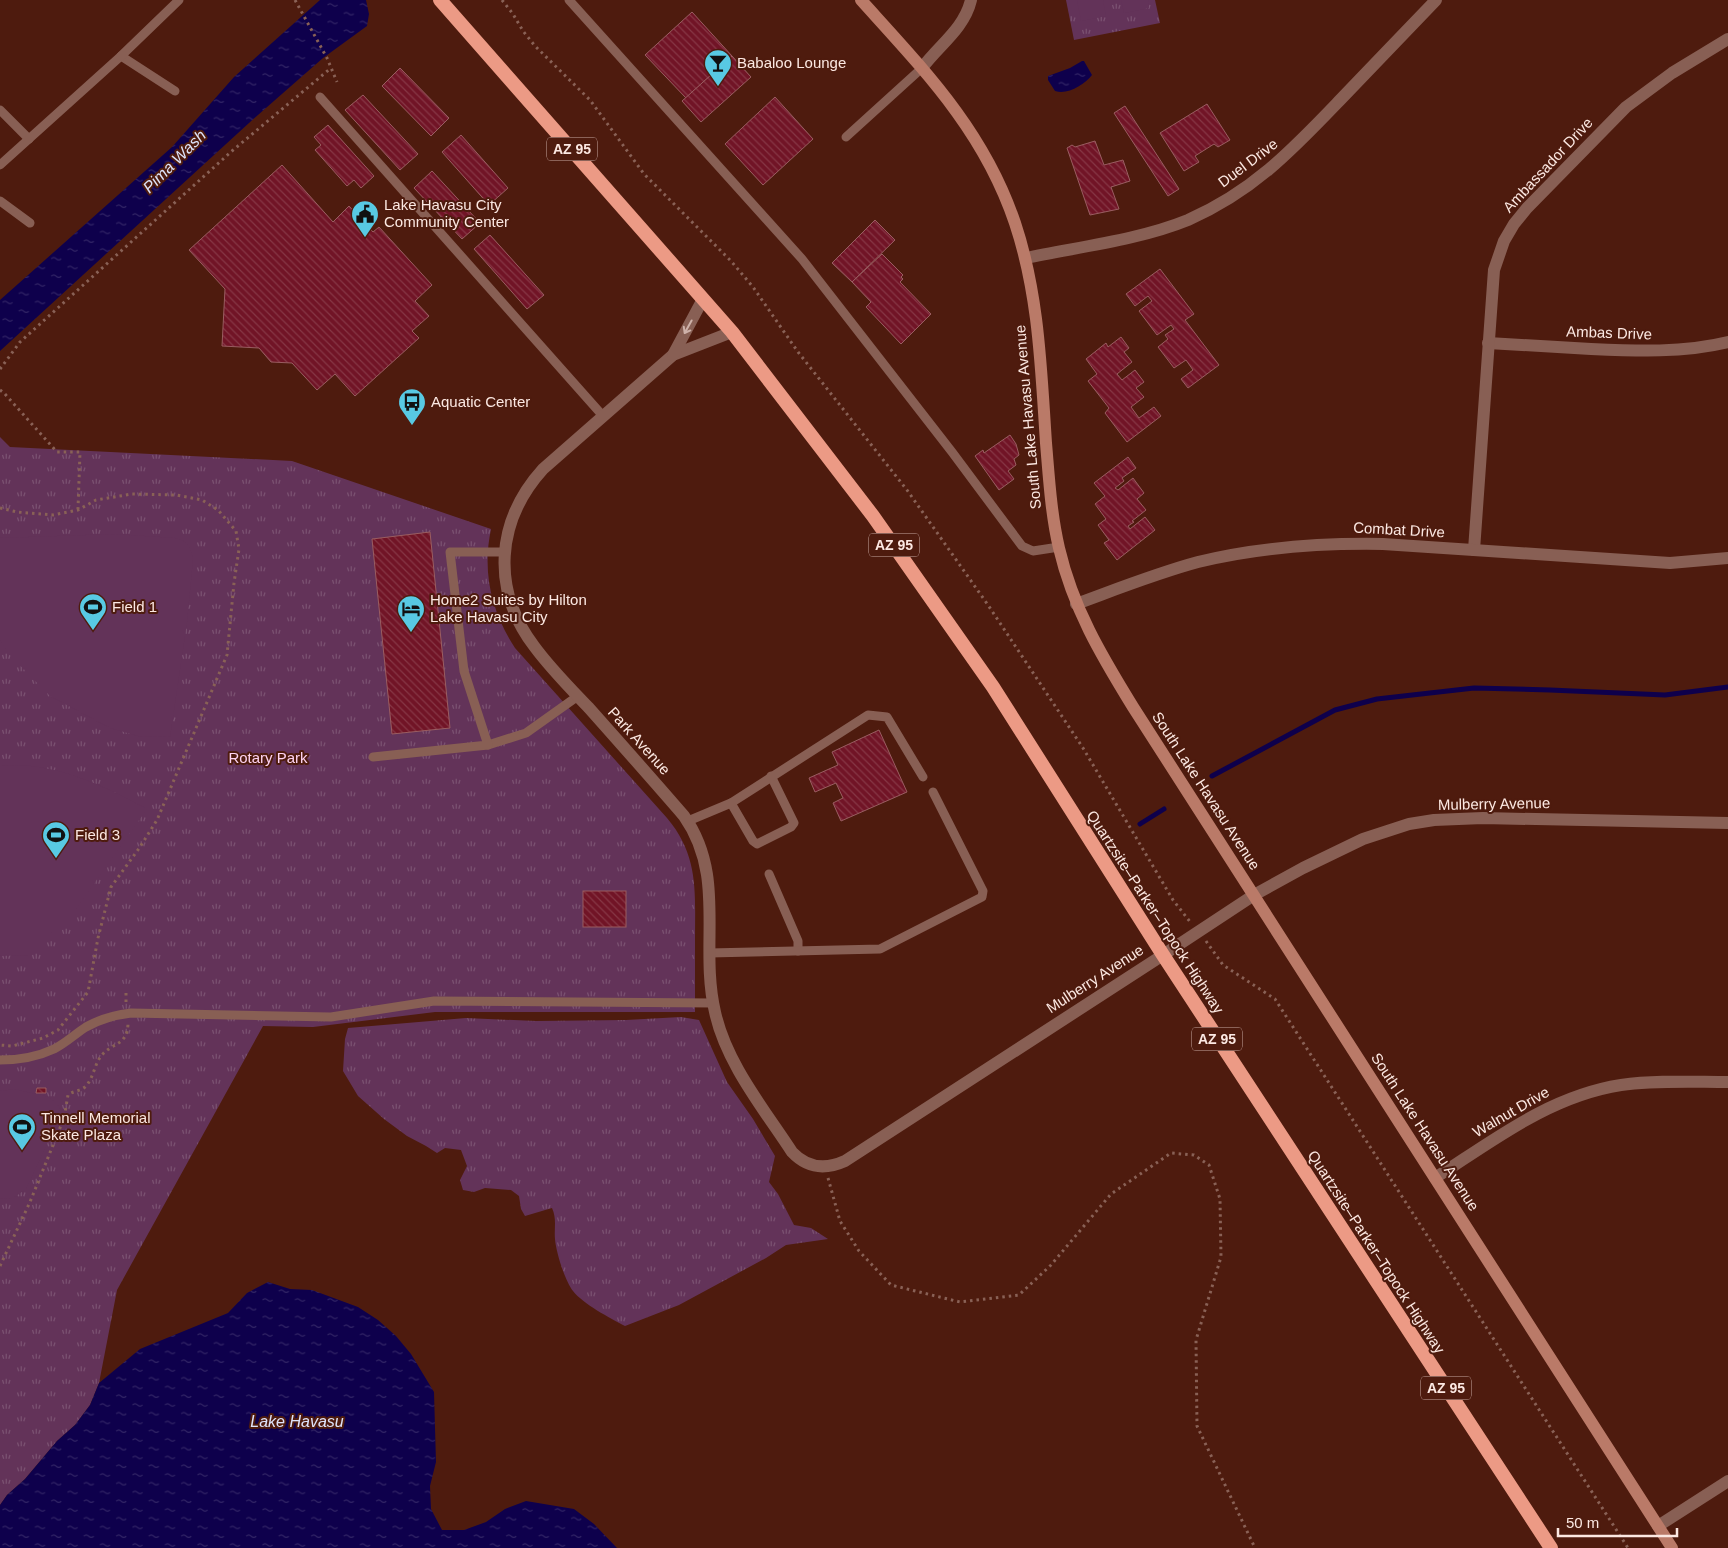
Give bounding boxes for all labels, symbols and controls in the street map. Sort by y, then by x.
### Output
bar icon: Babaloo Lounge [703,48,733,87]
place label: Babaloo Lounge [737,54,846,71]
street label: Ambassador Drive [1499,114,1596,216]
water label: Pima Wash [140,126,209,196]
street label: Duel Drive [1215,135,1281,190]
road number: AZ 95 [547,138,597,160]
place label: Lake Havasu City Community Center [384,196,509,230]
public building icon: Lake Havasu City Community Center [350,199,380,238]
one-way arrow [683,319,692,334]
street label: Ambas Drive [1566,323,1652,342]
street label: South Lake Havasu Avenue [1011,324,1044,510]
bus stop icon: Aquatic Center [397,387,427,426]
place label: Aquatic Center [431,393,530,410]
street label: Combat Drive [1353,519,1445,540]
road number: AZ 95 [869,534,919,556]
place label: Home2 Suites by Hilton Lake Havasu City [430,591,587,625]
sports icon: Field 1 [78,592,108,631]
hotel icon: Home2 Suites by Hilton Lake Havasu City [396,594,426,633]
place label: Field 1 [112,598,157,615]
street label: Park Avenue [605,703,674,778]
street label: South Lake Havasu Avenue [1149,709,1264,873]
park label: Rotary Park [228,749,308,766]
street label: Mulberry Avenue [1438,794,1550,813]
street label: Quartzsite–Parker–Topock Highway [1083,807,1228,1017]
sports icon: Field 3 [41,820,71,859]
place label: Field 3 [75,826,120,843]
street label: Mulberry Avenue [1043,941,1146,1016]
road number: AZ 95 [1192,1028,1242,1050]
street label: South Lake Havasu Avenue [1368,1050,1483,1214]
street label: Walnut Drive [1470,1083,1552,1140]
place label: Tinnell Memorial Skate Plaza [41,1109,150,1143]
sports icon: Tinnell Memorial Skate Plaza [7,1112,37,1151]
street label: Quartzsite–Parker–Topock Highway [1304,1147,1449,1357]
road number: AZ 95 [1421,1376,1471,1400]
water label: Lake Havasu [250,1413,344,1430]
scale bar [1558,1506,1677,1538]
text: 50 m [1566,1514,1599,1531]

